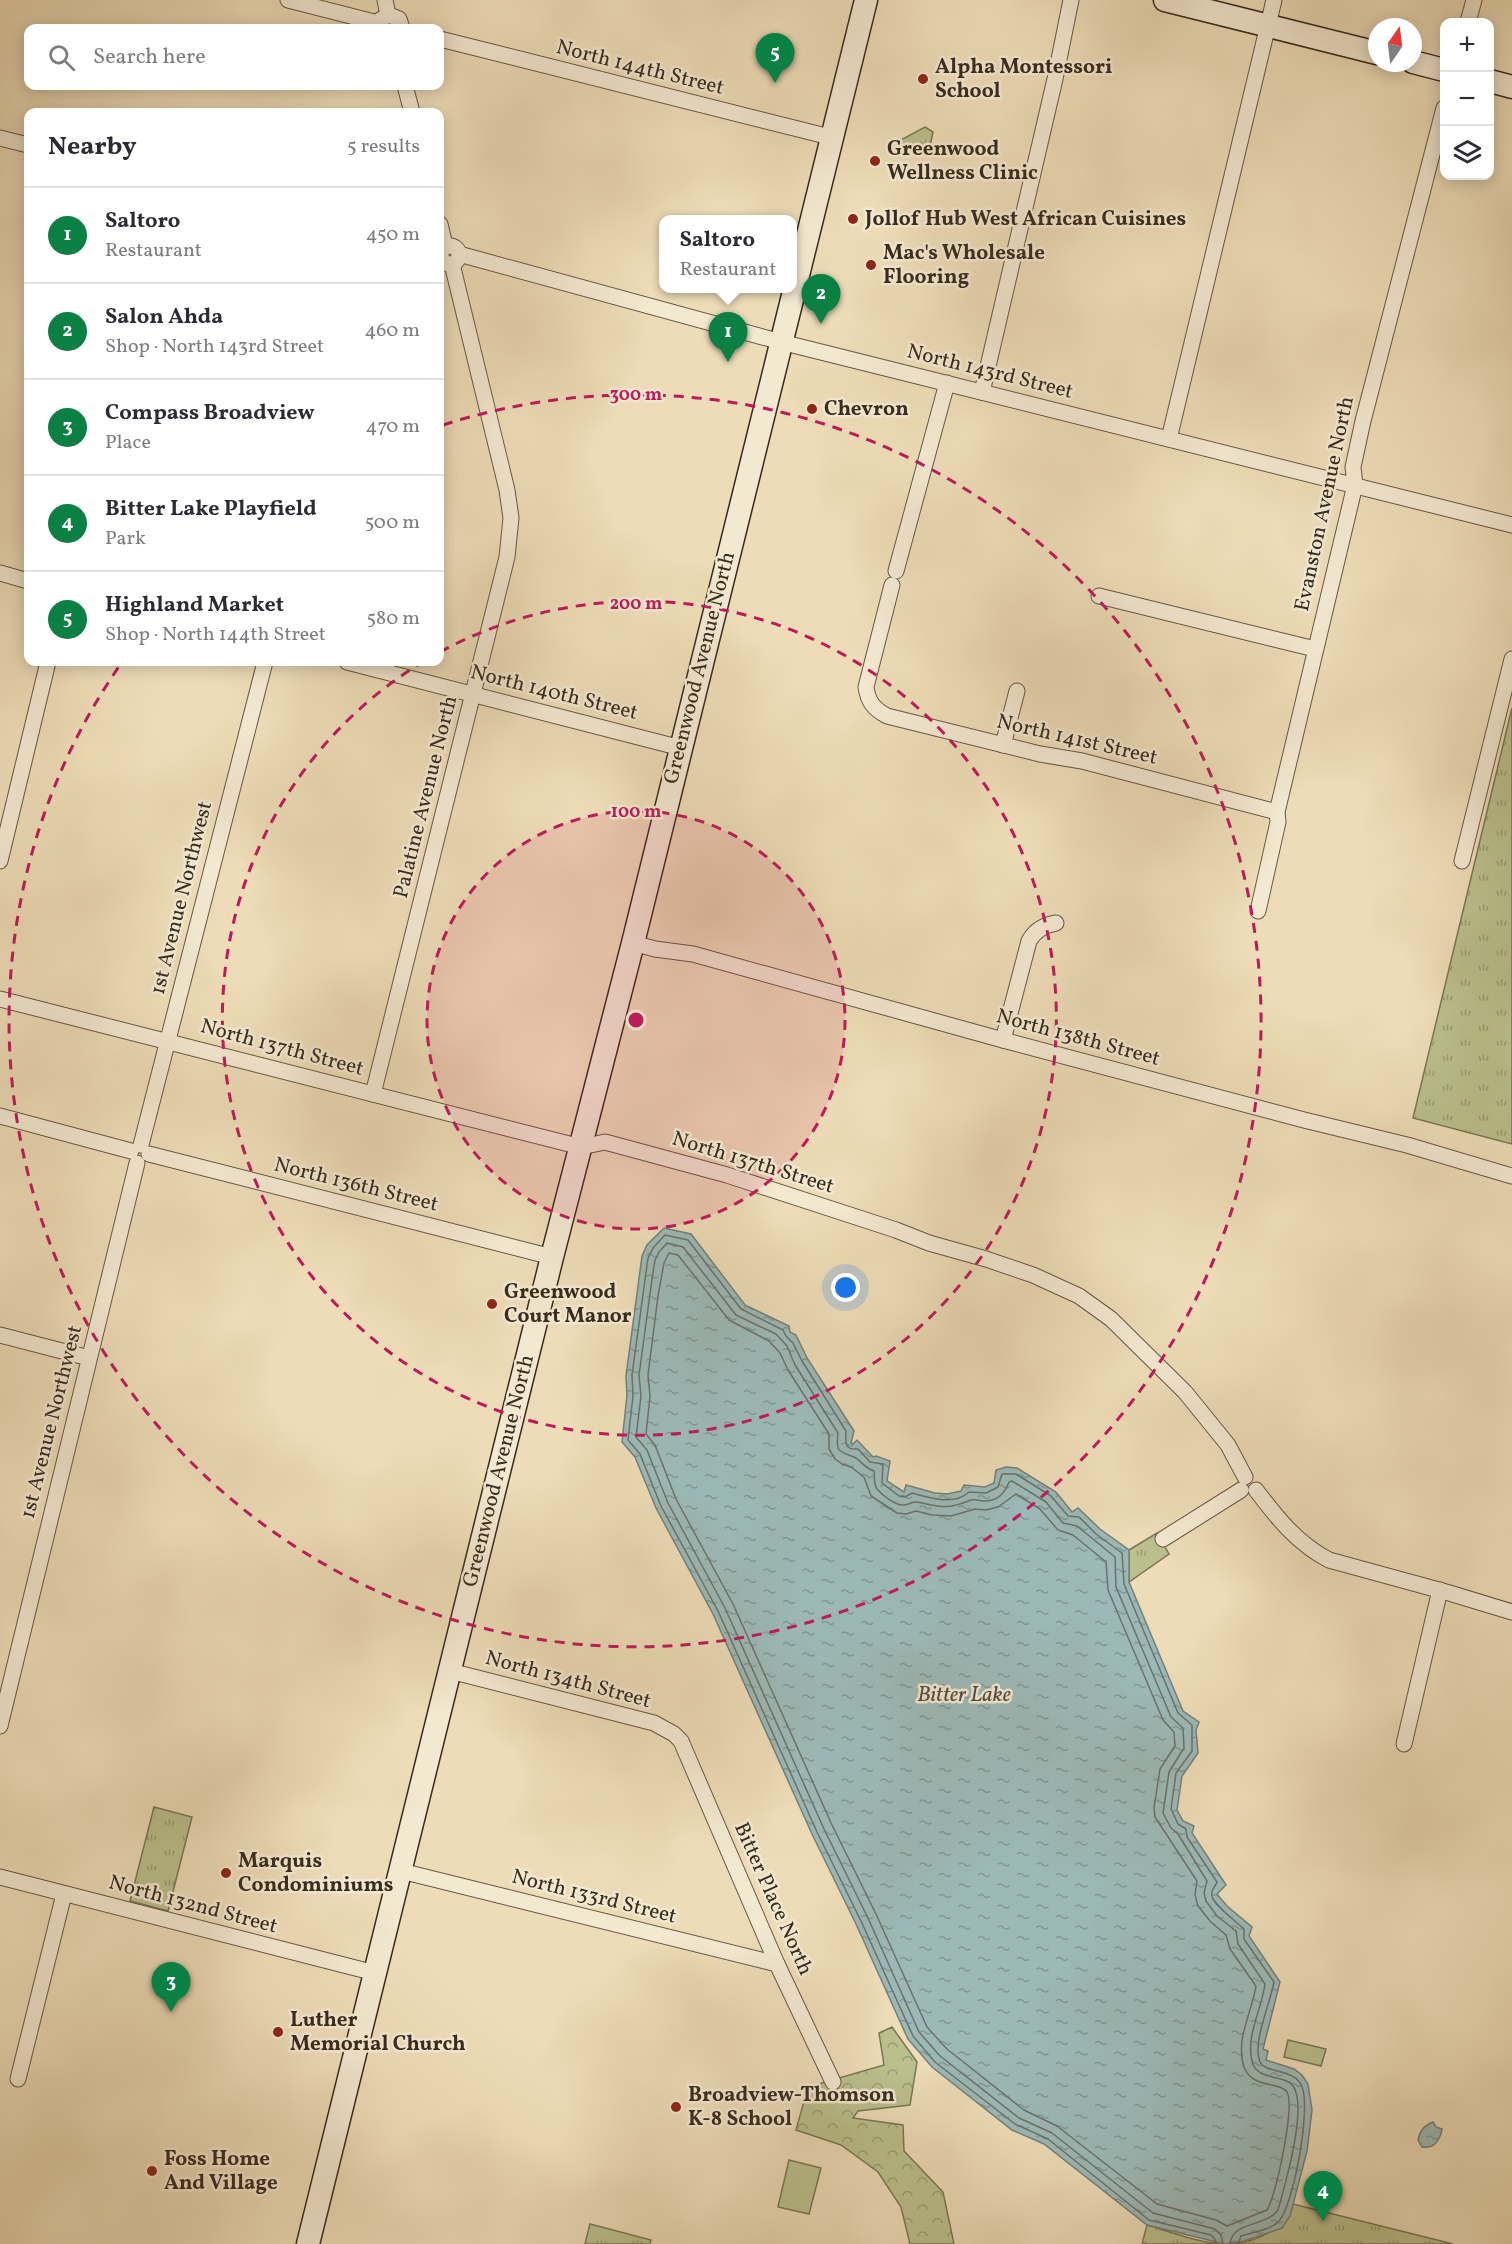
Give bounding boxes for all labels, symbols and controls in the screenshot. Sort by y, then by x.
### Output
north arrow [1368,18,1422,72]
map controls [1440,18,1494,180]
button: + [1440,18,1494,72]
search box [24,24,444,90]
street label: North 144th Street [553,33,727,103]
pin: 5 [756,34,794,83]
icon: search [45,41,78,74]
text: Search here [93,42,206,73]
place label: Alpha Montessori School [935,53,1112,106]
marker: Alpha Montessori School [916,72,930,86]
button: − [1440,72,1494,126]
button: layers [1440,126,1494,180]
text: Nearby [48,129,137,165]
text: 5 results [347,133,420,161]
place label: Greenwood Wellness Clinic [887,135,1038,188]
marker: Greenwood Wellness Clinic [868,154,882,168]
place label: Jollof Hub West African Cuisines [864,205,1186,234]
text: Saltoro [105,206,180,237]
marker: Jollof Hub West African Cuisines [846,212,860,226]
popup [659,215,797,293]
text: 1 [63,221,72,249]
text: 450 m [366,221,420,249]
text: Saltoro [680,225,755,256]
text: Restaurant [105,237,202,265]
place label: Mac's Wholesale Flooring [883,239,1045,292]
text: Restaurant [680,256,776,284]
marker: Mac's Wholesale Flooring [864,258,878,272]
pin: 2 [802,274,840,324]
text: Salon Ahda [105,302,223,333]
pin: 1 [708,312,748,362]
text: 2 [62,317,73,345]
text: 460 m [364,317,420,345]
text: Shop · North 143rd Street [105,333,324,361]
street label: North 143rd Street [904,337,1076,407]
text: 300 m [610,383,662,408]
street label: Evanston Avenue North [1288,394,1362,614]
place label: Chevron [824,395,909,424]
text: Compass Broadview [105,398,315,429]
marker: Chevron [805,402,819,416]
text: 3 [62,413,73,441]
text: 470 m [365,413,420,441]
text: Place [105,429,151,457]
text: Bitter Lake Playfield [105,494,317,525]
text: 4 [61,509,74,537]
text: 500 m [365,509,420,537]
text: Park [105,525,146,553]
street label: Greenwood Avenue North [657,549,743,787]
text: Highland Market [105,590,284,621]
text: 200 m [610,592,662,617]
text: 5 [63,605,72,633]
text: 580 m [367,605,420,633]
text: Shop · North 144th Street [105,621,326,649]
street label: North 140th Street [467,658,641,728]
street label: Palatine Avenue North [387,693,465,901]
street label: North 141st Street [994,707,1160,773]
street label: 1st Avenue Northwest [144,798,220,998]
text: 100 m [611,800,661,825]
street label: North 138th Street [993,1002,1163,1074]
centre of rings [626,1010,646,1030]
street label: North 137th Street [197,1012,367,1084]
street label: North 137th Street [668,1125,838,1201]
street label: North 136th Street [271,1151,441,1219]
your location [831,1273,860,1302]
place label: Greenwood Court Manor [504,1278,632,1331]
marker: Greenwood Court Manor [485,1297,499,1311]
street label: 1st Avenue Northwest [14,1322,90,1522]
street label: Greenwood Avenue North [456,1352,542,1590]
street label: North 134th Street [482,1644,654,1716]
water label: Bitter Lake [917,1680,1011,1711]
street label: Bitter Place North [726,1818,820,1980]
place label: Marquis Condominiums [238,1847,393,1900]
street label: North 133rd Street [508,1862,680,1932]
marker: Marquis Condominiums [219,1866,233,1880]
street label: North 132nd Street [105,1869,281,1941]
pin: 3 [152,1962,190,2012]
place label: Luther Memorial Church [290,2006,466,2059]
marker: Luther Memorial Church [271,2025,285,2039]
place label: Broadview-Thomson K-8 School [688,2081,895,2134]
marker: Broadview-Thomson K-8 School [669,2100,683,2114]
place label: Foss Home And Village [164,2145,278,2198]
marker: Foss Home And Village [145,2164,159,2178]
pin: 4 [1304,2172,1342,2221]

